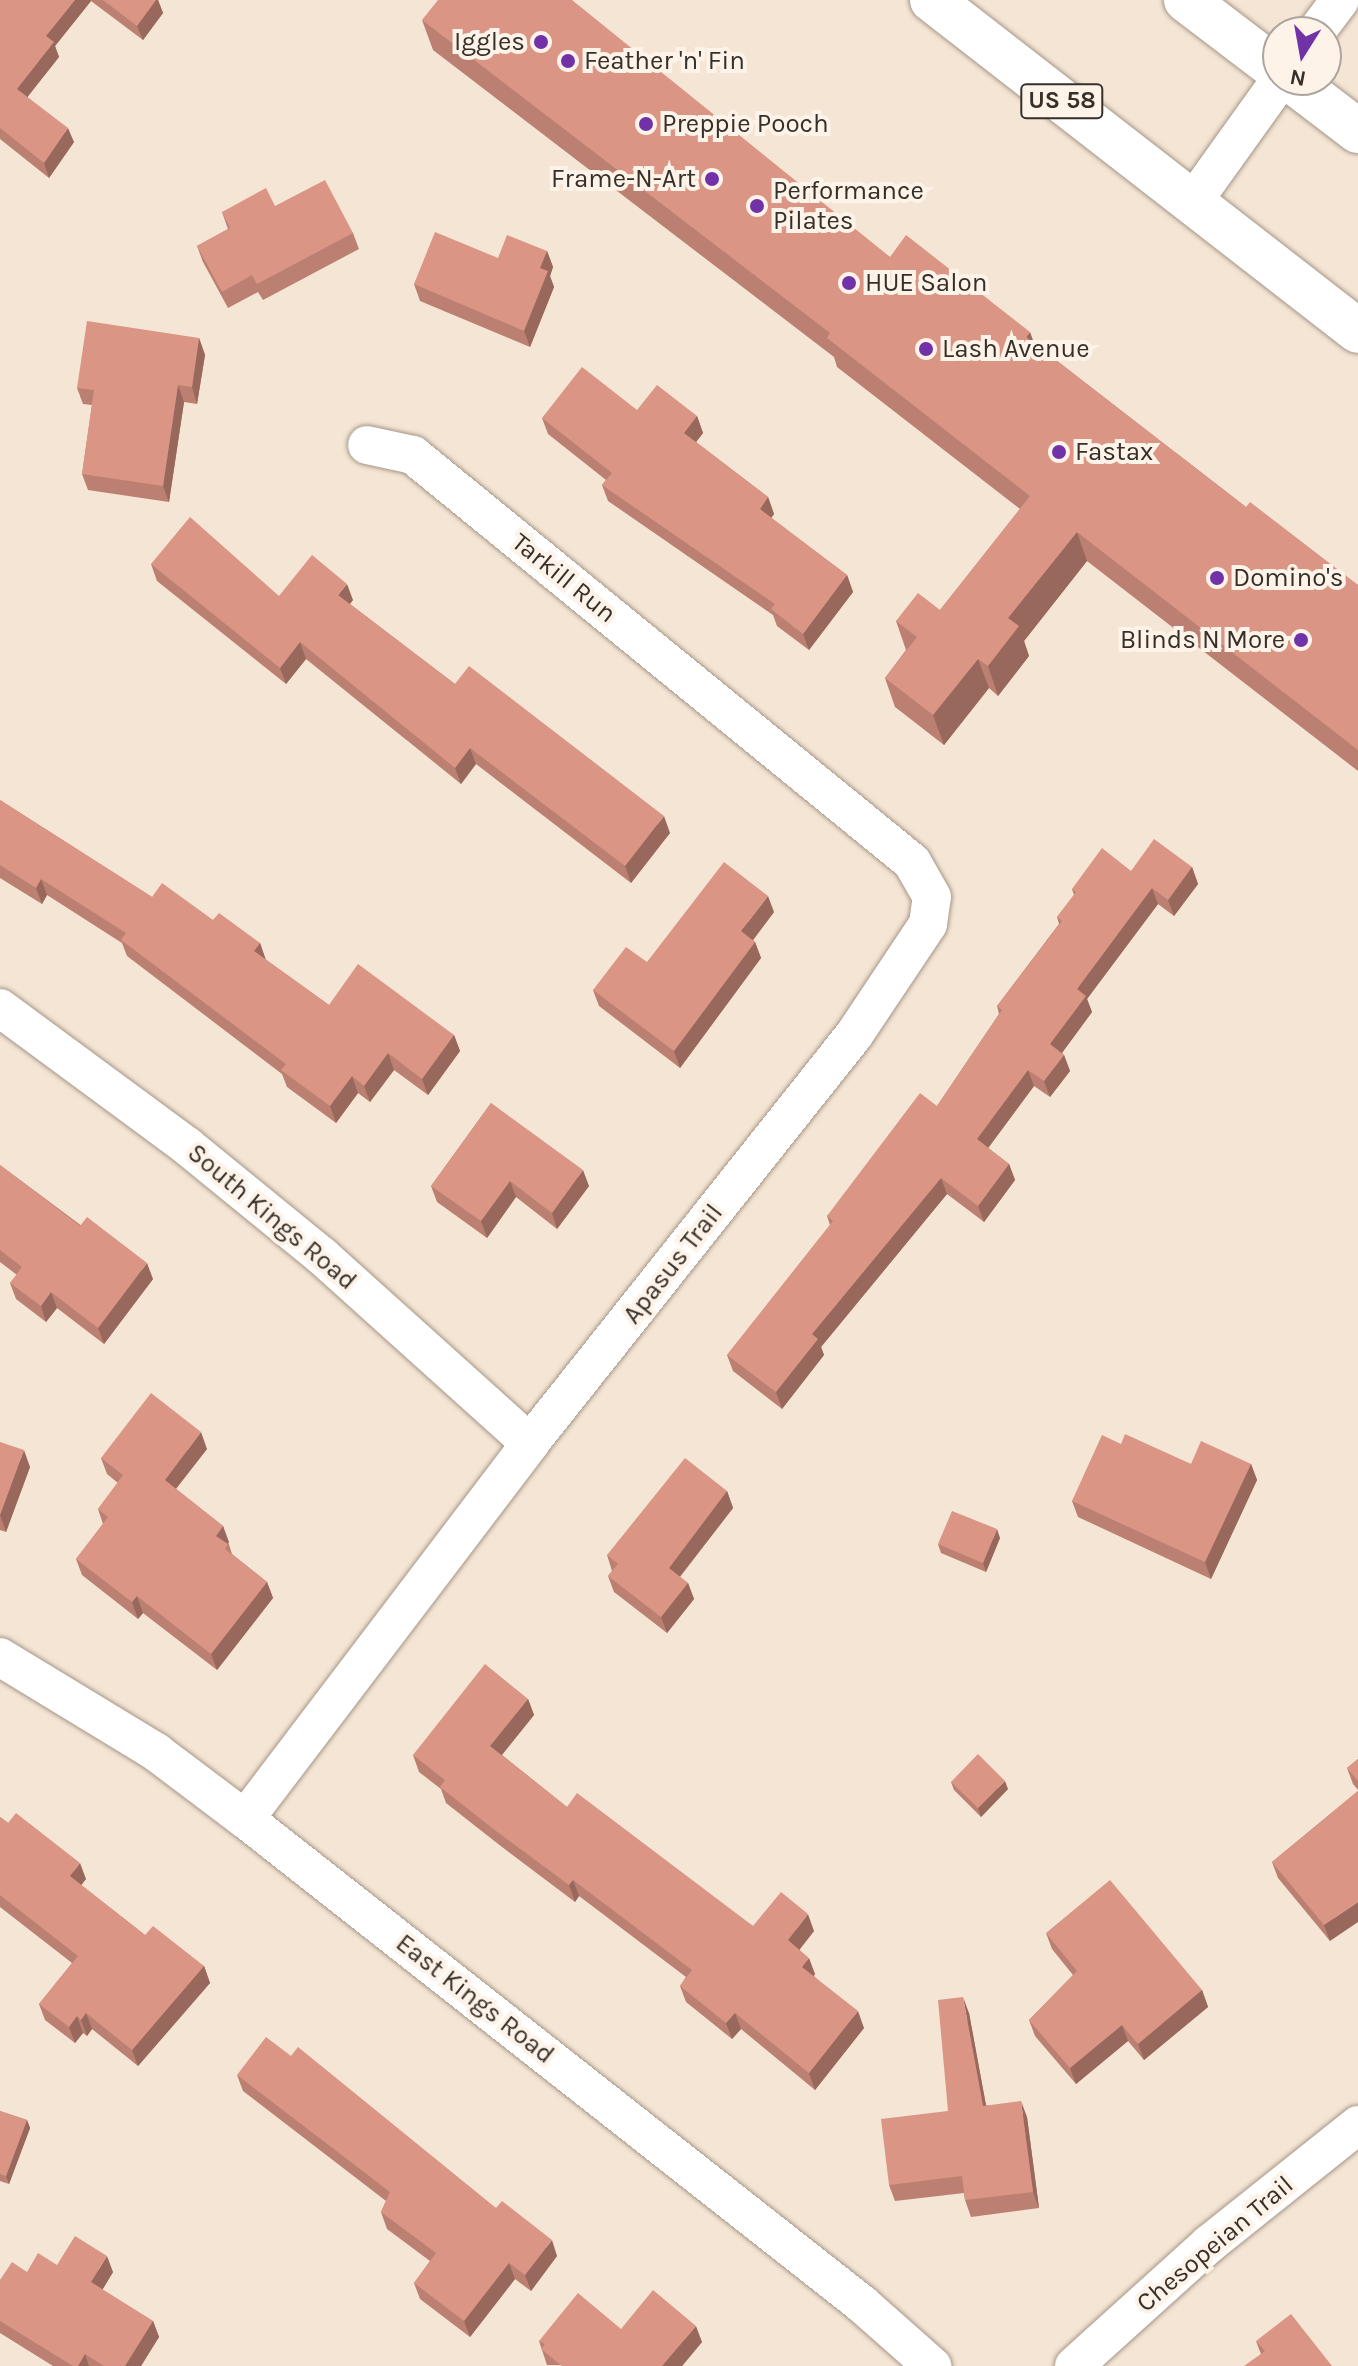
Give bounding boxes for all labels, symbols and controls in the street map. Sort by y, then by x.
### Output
north arrow [1262,16,1342,96]
place label: Iggles [454,26,525,58]
marker: Iggles [532,33,550,51]
place label: Feather 'n' Fin [584,45,745,77]
marker: Feather 'n' Fin [559,52,577,70]
text: N [1288,63,1308,92]
road number: US 58 [1020,81,1104,121]
place label: Preppie Pooch [662,108,829,140]
marker: Preppie Pooch [637,115,655,133]
place label: Frame-N-Art [551,163,696,195]
marker: Frame-N-Art [703,170,721,188]
place label: Performance Pilates [773,175,924,236]
marker: Performance Pilates [748,197,766,215]
place label: HUE Salon [865,267,987,299]
marker: HUE Salon [840,274,858,292]
place label: Lash Avenue [942,333,1090,365]
marker: Lash Avenue [917,340,935,358]
place label: Fastax [1075,436,1153,468]
marker: Fastax [1050,443,1068,461]
street label: Tarkill Run [506,527,622,629]
place label: Domino's [1233,562,1344,594]
marker: Domino's [1208,569,1226,587]
place label: Blinds N More [1120,624,1285,656]
marker: Blinds N More [1292,631,1310,649]
street label: South Kings Road [181,1137,363,1297]
street label: Apasus Trail [617,1198,729,1330]
street label: East Kings Road [390,1928,560,2070]
street label: Chesopeian Trail [1130,2169,1300,2319]

